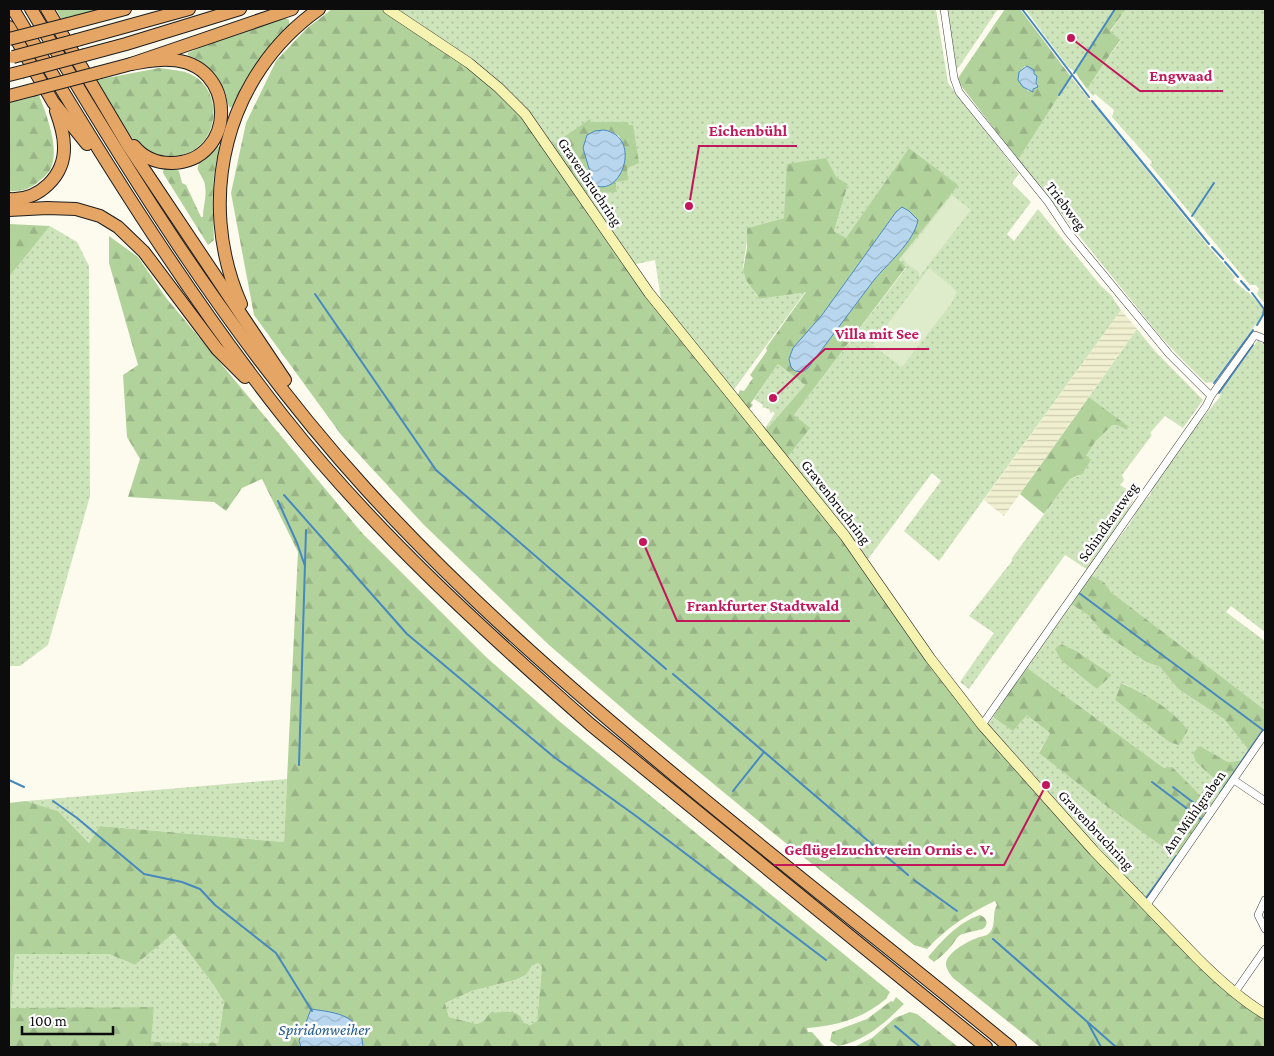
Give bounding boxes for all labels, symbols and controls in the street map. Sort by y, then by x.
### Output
callout: Engwaad [1140,60,1223,91]
text: Engwaad [1149,67,1213,84]
callout: Eichenbühl [699,115,797,146]
text: Eichenbühl [709,122,787,139]
street label: Gravenbruchring [554,135,625,230]
street label: Triebweg [1042,179,1089,234]
callout: Villa mit See [825,318,929,349]
text: Villa mit See [834,325,920,342]
street label: Gravenbruchring [797,457,874,548]
street label: Schindkautweg [1075,479,1142,565]
callout: Frankfurter Stadtwald [677,590,850,621]
text: Frankfurter Stadtwald [687,597,840,614]
street label: Am Mühlgraben [1160,768,1229,857]
street label: Gravenbruchring [1054,787,1137,874]
callout: Geflügelzuchtverein Ornis e. V. [774,834,1004,865]
text: Geflügelzuchtverein Ornis e. V. [784,841,994,858]
scale bar [22,1004,114,1036]
text: 100 m [30,1013,67,1029]
water label: Spiridonweiher [278,1021,370,1039]

